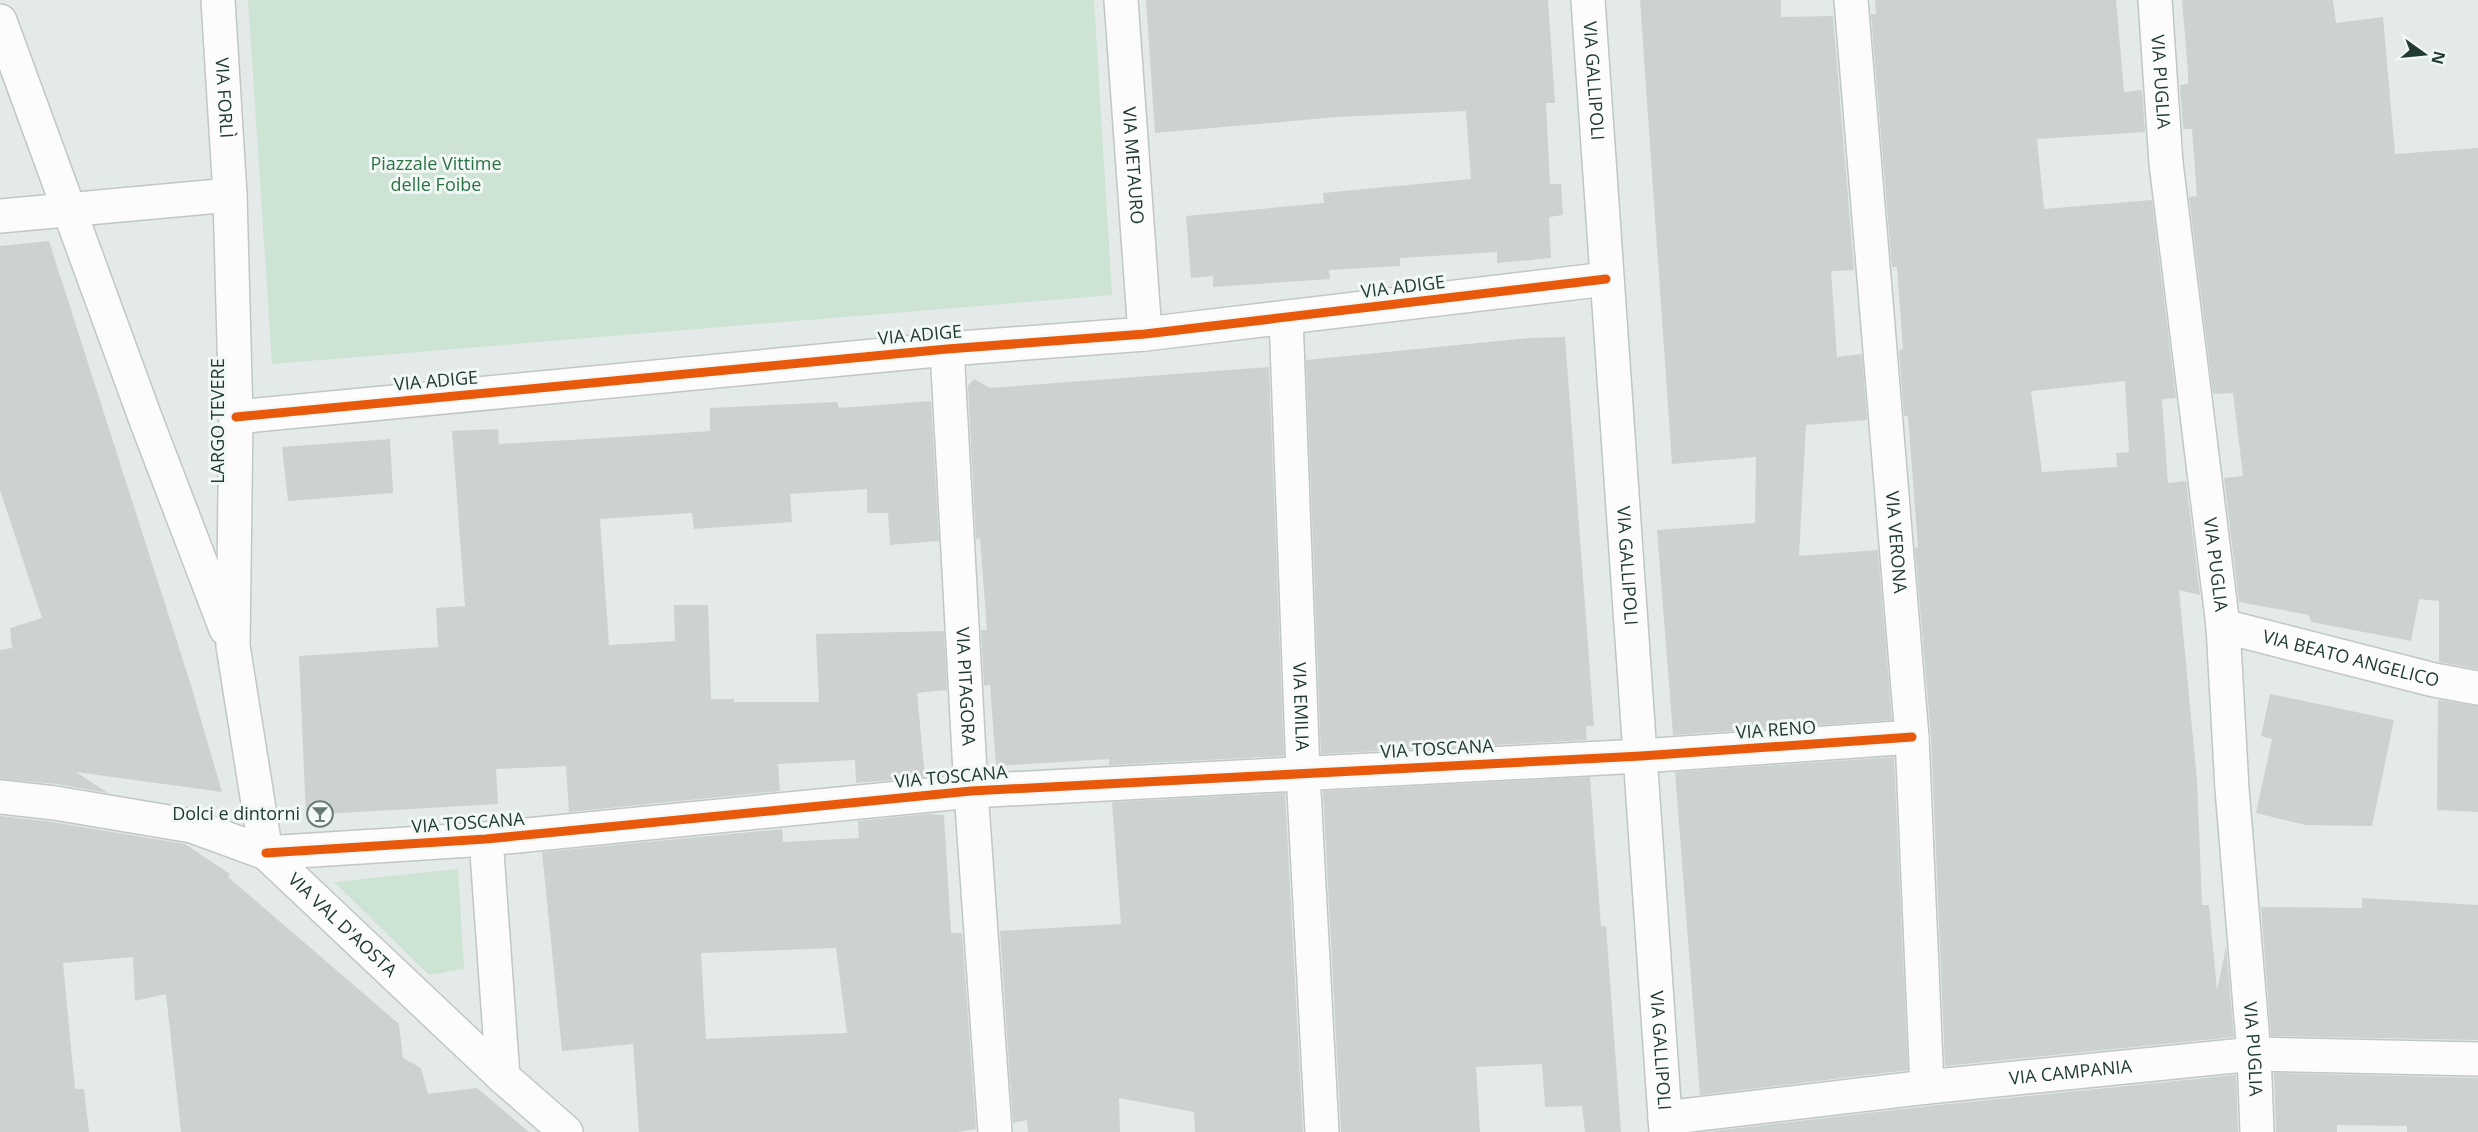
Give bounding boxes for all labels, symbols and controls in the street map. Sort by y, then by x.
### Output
street label: VIA GALLIPOLI [1578,20,1611,141]
north arrow [2394,24,2454,84]
street label: VIA PUGLIA [2146,34,2177,130]
text: N [2426,49,2451,67]
street label: VIA FORLÌ [211,57,239,139]
street label: VIA METAURO [1118,106,1150,225]
park label: Piazzale Vittime delle Foibe [370,151,502,196]
street label: VIA ADIGE [1360,269,1446,303]
street label: VIA ADIGE [877,318,963,350]
street label: LARGO TEVERE [205,358,229,484]
street label: VIA ADIGE [393,364,479,396]
street label: VIA VERONA [1881,490,1913,595]
street label: VIA GALLIPOLI [1612,505,1644,626]
street label: VIA PUGLIA [2199,516,2234,614]
street label: VIA BEATO ANGELICO [2260,624,2442,692]
street label: VIA PITAGORA [951,627,982,747]
street label: VIA EMILIA [1288,662,1315,752]
street label: VIA RENO [1735,714,1817,744]
street label: VIA TOSCANA [1380,733,1495,763]
street label: VIA TOSCANA [893,759,1009,793]
bar icon: Dolci e dintorni [305,799,335,829]
place label: Dolci e dintorni [172,801,300,825]
street label: VIA TOSCANA [411,806,526,838]
street label: VIA VAL D'AOSTA [283,867,403,982]
street label: VIA GALLIPOLI [1645,990,1677,1111]
street label: VIA PUGLIA [2239,1001,2269,1097]
street label: VIA CAMPANIA [2008,1053,2133,1090]

